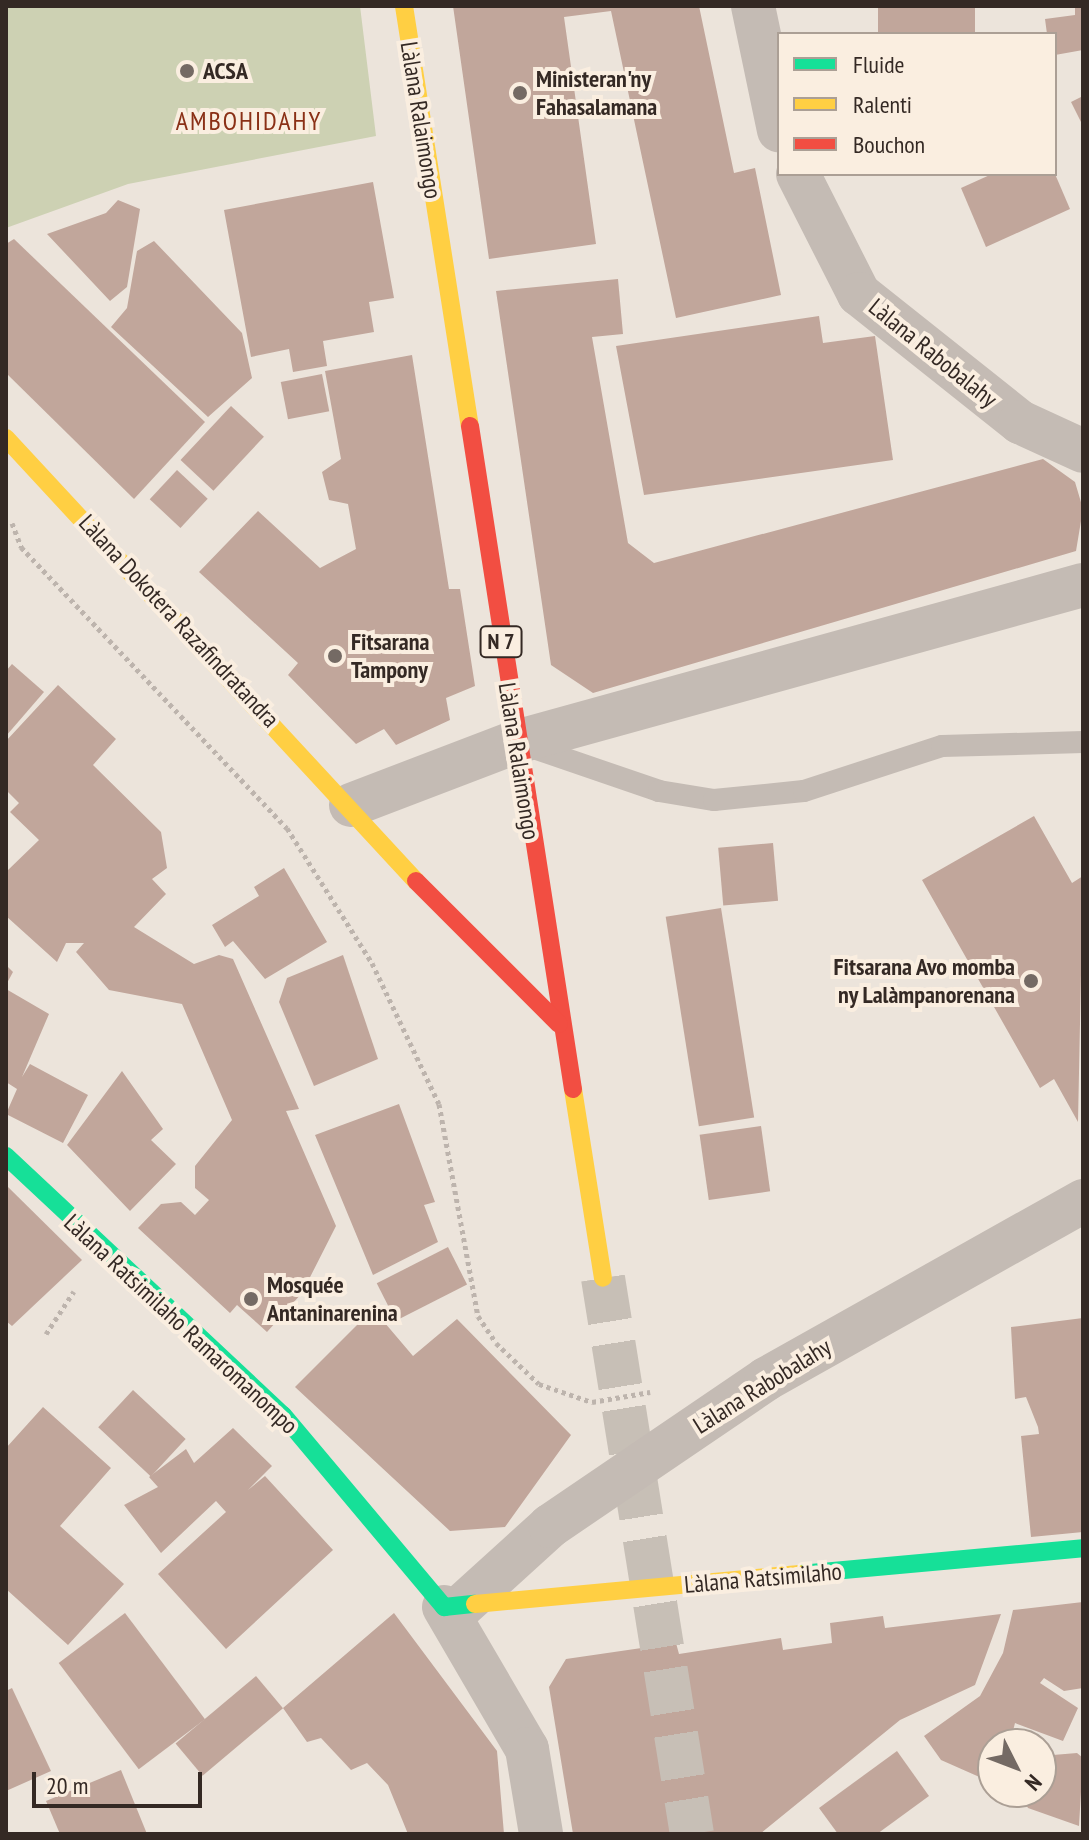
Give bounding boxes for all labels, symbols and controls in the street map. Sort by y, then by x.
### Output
legend [777,32,1057,176]
street label: Làlana Ralaimongo [394,39,448,201]
text: Fluide [853,49,904,80]
place label: ACSA [203,57,248,85]
marker: ACSA [178,62,196,80]
place label: Ministeran'ny Fahasalamana [536,65,657,121]
marker: Ministeran'ny Fahasalamana [511,84,529,102]
text: Ralenti [853,89,912,120]
district label: AMBOHIDAHY [176,105,322,137]
text: Bouchon [853,129,925,160]
street label: Làlana Rabobalahy [863,293,1003,413]
street label: Làlana Dokotera Razafindratandra [73,509,285,733]
road number: N 7 [479,624,523,660]
place label: Fitsarana Tampony [351,628,429,684]
marker: Fitsarana Tampony [326,647,344,665]
street label: Làlana Ralaimongo [492,680,546,842]
place label: Fitsarana Avo momba ny Lalàmpanorenana [833,953,1015,1009]
marker: Fitsarana Avo momba ny Lalàmpanorenana [1022,972,1040,990]
street label: Làlana Ratsimilaho Ramaromanompo [58,1208,304,1440]
place label: Mosquée Antaninarenina [267,1271,398,1327]
marker: Mosquée Antaninarenina [242,1290,260,1308]
street label: Làlana Rabobalahy [688,1332,836,1440]
street label: Làlana Ratsimilaho [683,1557,843,1599]
north arrow [977,1728,1057,1808]
scale bar [36,1756,206,1806]
text: N [1019,1769,1048,1797]
text: 20 m [46,1770,88,1801]

